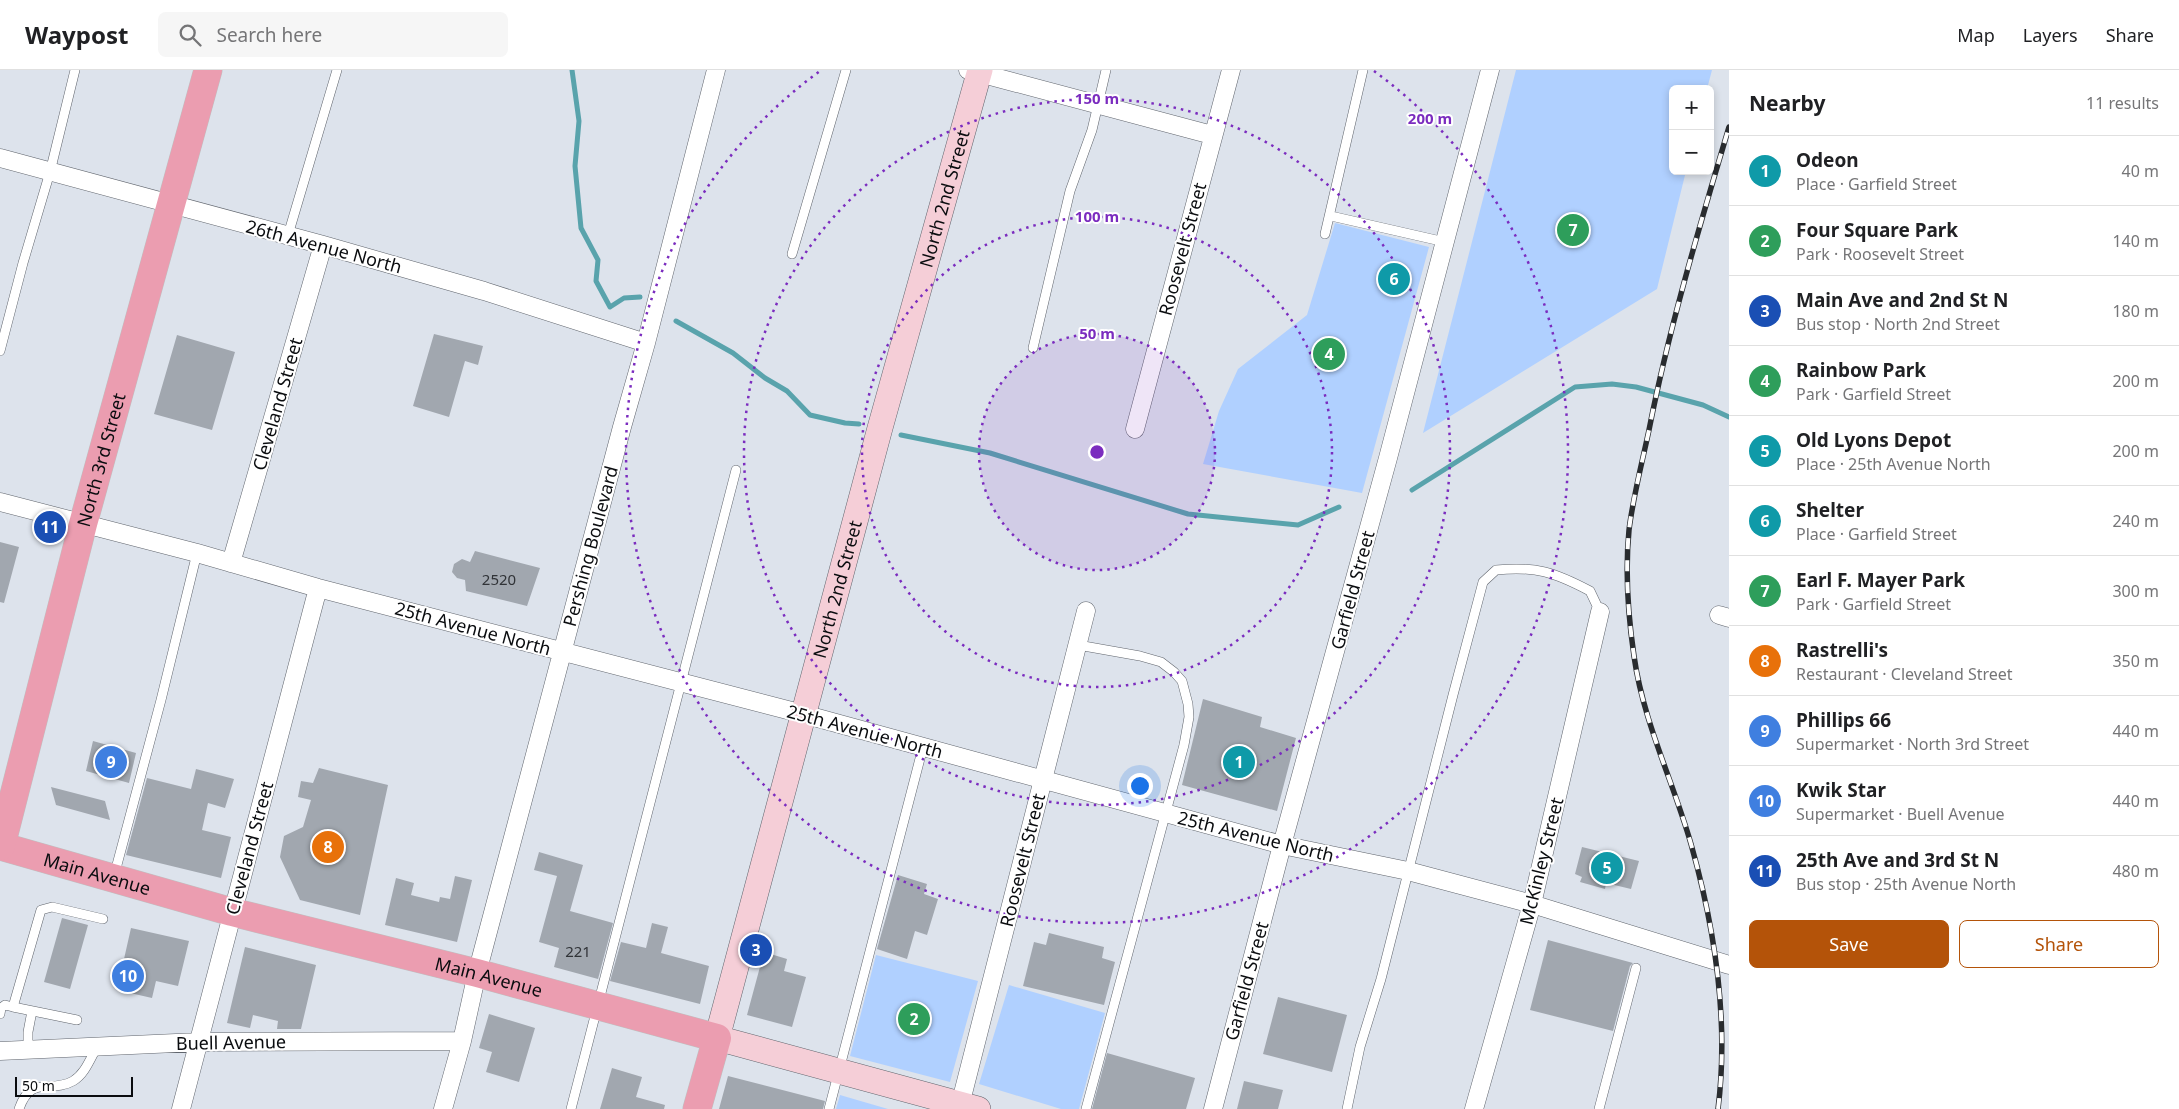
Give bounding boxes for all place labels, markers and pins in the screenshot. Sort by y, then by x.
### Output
pin: 7 [1557,211,1589,249]
pin: 6 [1378,260,1410,298]
pin: 4 [1313,335,1345,373]
centre of rings [1088,443,1106,461]
pin: 11 [34,508,66,546]
pin: 9 [95,743,127,781]
pin: 1 [1223,743,1255,781]
pin: 8 [312,828,344,866]
pin: 5 [1591,849,1623,887]
pin: 3 [740,931,772,969]
pin: 10 [112,957,144,995]
pin: 2 [898,1000,930,1038]

